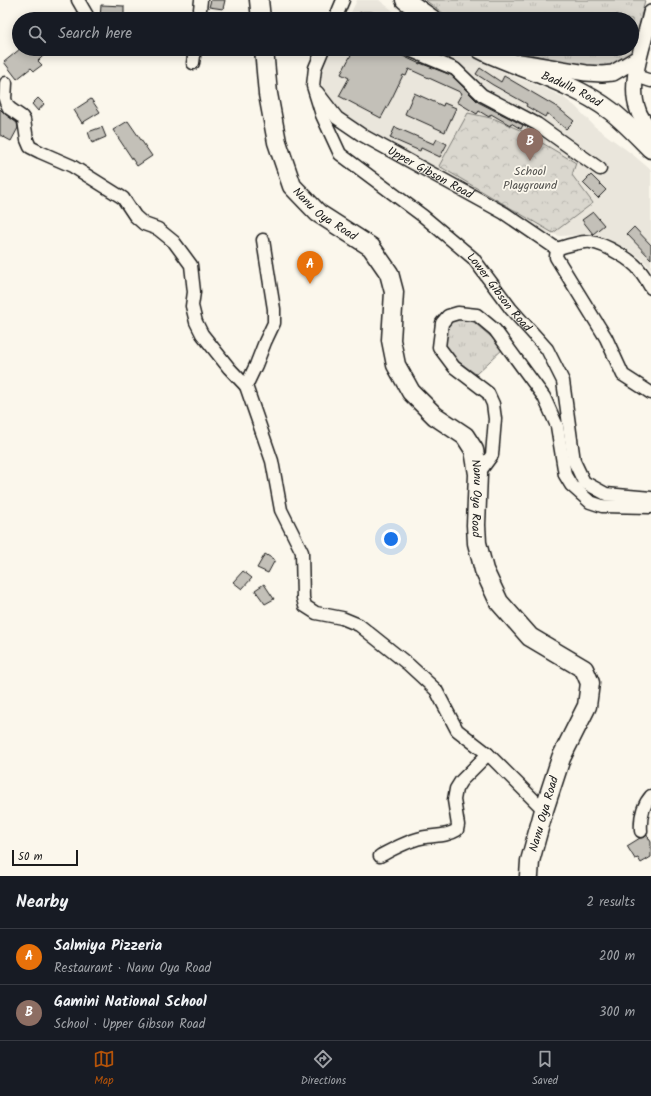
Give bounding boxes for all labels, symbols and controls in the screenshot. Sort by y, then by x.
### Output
search box [12,12,639,56]
text: Search here [58,22,132,46]
icon: search [26,23,48,45]
street label: Badulla Road [538,66,607,112]
pin: B [517,128,543,161]
street label: Upper Gibson Road [384,141,478,204]
park label: School Playground [503,162,558,195]
street label: Nanu Oya Road [288,183,362,246]
street label: Lower Gibson Road [463,247,537,337]
pin: A [297,251,323,284]
street label: Nanu Oya Road [466,458,488,539]
your location [381,529,401,549]
street label: Nanu Oya Road [524,773,564,854]
scale bar [12,848,78,867]
text: 50 m [18,848,43,866]
text: Nearby [16,889,68,916]
text: 2 results [587,892,635,913]
text: Salmiya Pizzeria [54,934,162,958]
text: A [25,946,33,967]
text: 200 m [599,946,635,967]
text: Restaurant · Nanu Oya Road [54,958,211,979]
text: Gamini National School [54,990,207,1014]
text: B [25,1002,33,1023]
text: 300 m [599,1002,635,1023]
text: School · Upper Gibson Road [54,1014,205,1035]
tab: Map [93,1048,115,1090]
tab: Directions [301,1048,346,1090]
tab: Saved [532,1048,558,1090]

